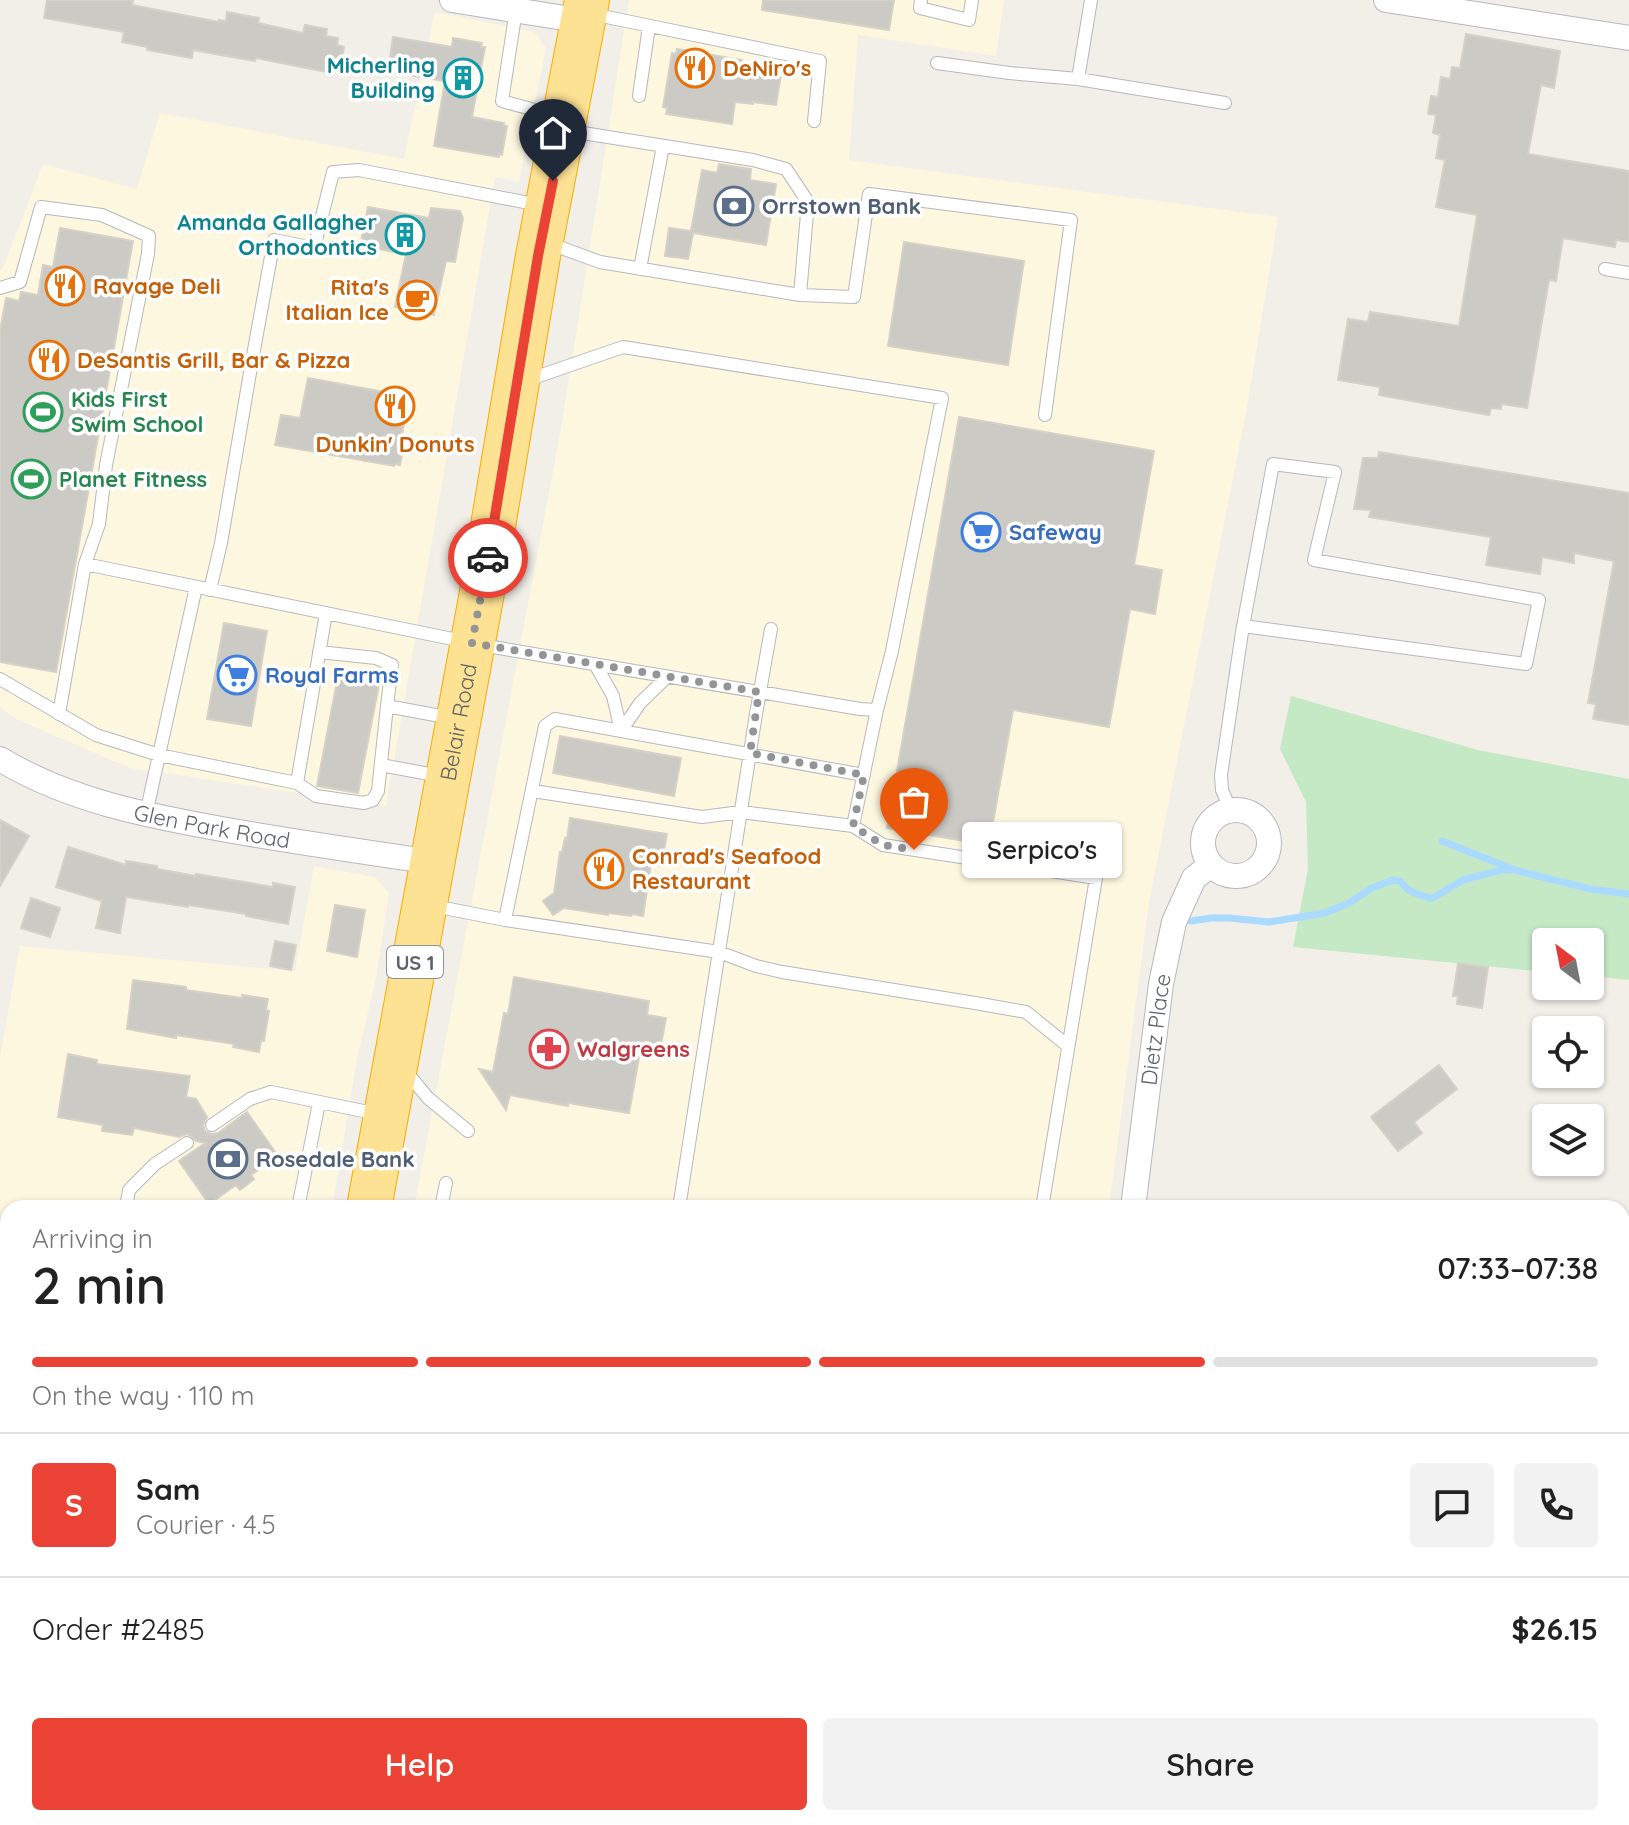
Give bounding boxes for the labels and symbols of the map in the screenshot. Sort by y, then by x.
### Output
restaurant icon: DeNiro's [674,47,716,89]
place label: Micherling Building [327,51,435,104]
place label: DeNiro's [723,54,811,82]
building icon: Micherling Building [442,57,484,99]
pin [519,99,587,181]
bank icon: Orrstown Bank [713,185,755,227]
place label: Orrstown Bank [762,192,921,220]
place label: Amanda Gallagher Orthodontics [177,208,377,261]
building icon: Amanda Gallagher Orthodontics [384,214,426,256]
restaurant icon: Ravage Deli [44,265,86,307]
place label: Ravage Deli [93,272,221,300]
place label: Rita's Italian Ice [285,273,389,326]
cafe icon: Rita's Italian Ice [396,279,438,321]
restaurant icon: DeSantis Grill, Bar & Pizza [28,339,70,381]
place label: DeSantis Grill, Bar & Pizza [77,346,350,374]
place label: Kids First Swim School [71,385,204,438]
restaurant icon: Dunkin' Donuts [374,385,416,427]
sports icon: Kids First Swim School [22,391,64,433]
place label: Dunkin' Donuts [315,430,475,458]
sports icon: Planet Fitness [10,458,52,500]
place label: Planet Fitness [59,465,207,493]
supermarket icon: Safeway [960,511,1002,553]
courier [448,518,528,598]
place label: Safeway [1009,518,1102,546]
supermarket icon: Royal Farms [216,654,258,696]
place label: Royal Farms [265,661,399,689]
street label: Belair Road [434,661,483,783]
pin [880,768,948,850]
street label: Glen Park Road [131,798,292,854]
callout: Serpico's [962,822,1122,878]
place label: Conrad's Seafood Restaurant [632,842,821,895]
restaurant icon: Conrad's Seafood Restaurant [583,848,625,890]
north arrow [1532,928,1604,1000]
road number: US 1 [387,946,443,978]
street label: Dietz Place [1134,971,1177,1087]
pharmacy icon: Walgreens [528,1028,570,1070]
place label: Walgreens [577,1035,690,1063]
bank icon: Rosedale Bank [207,1138,249,1180]
place label: Rosedale Bank [256,1145,415,1173]

